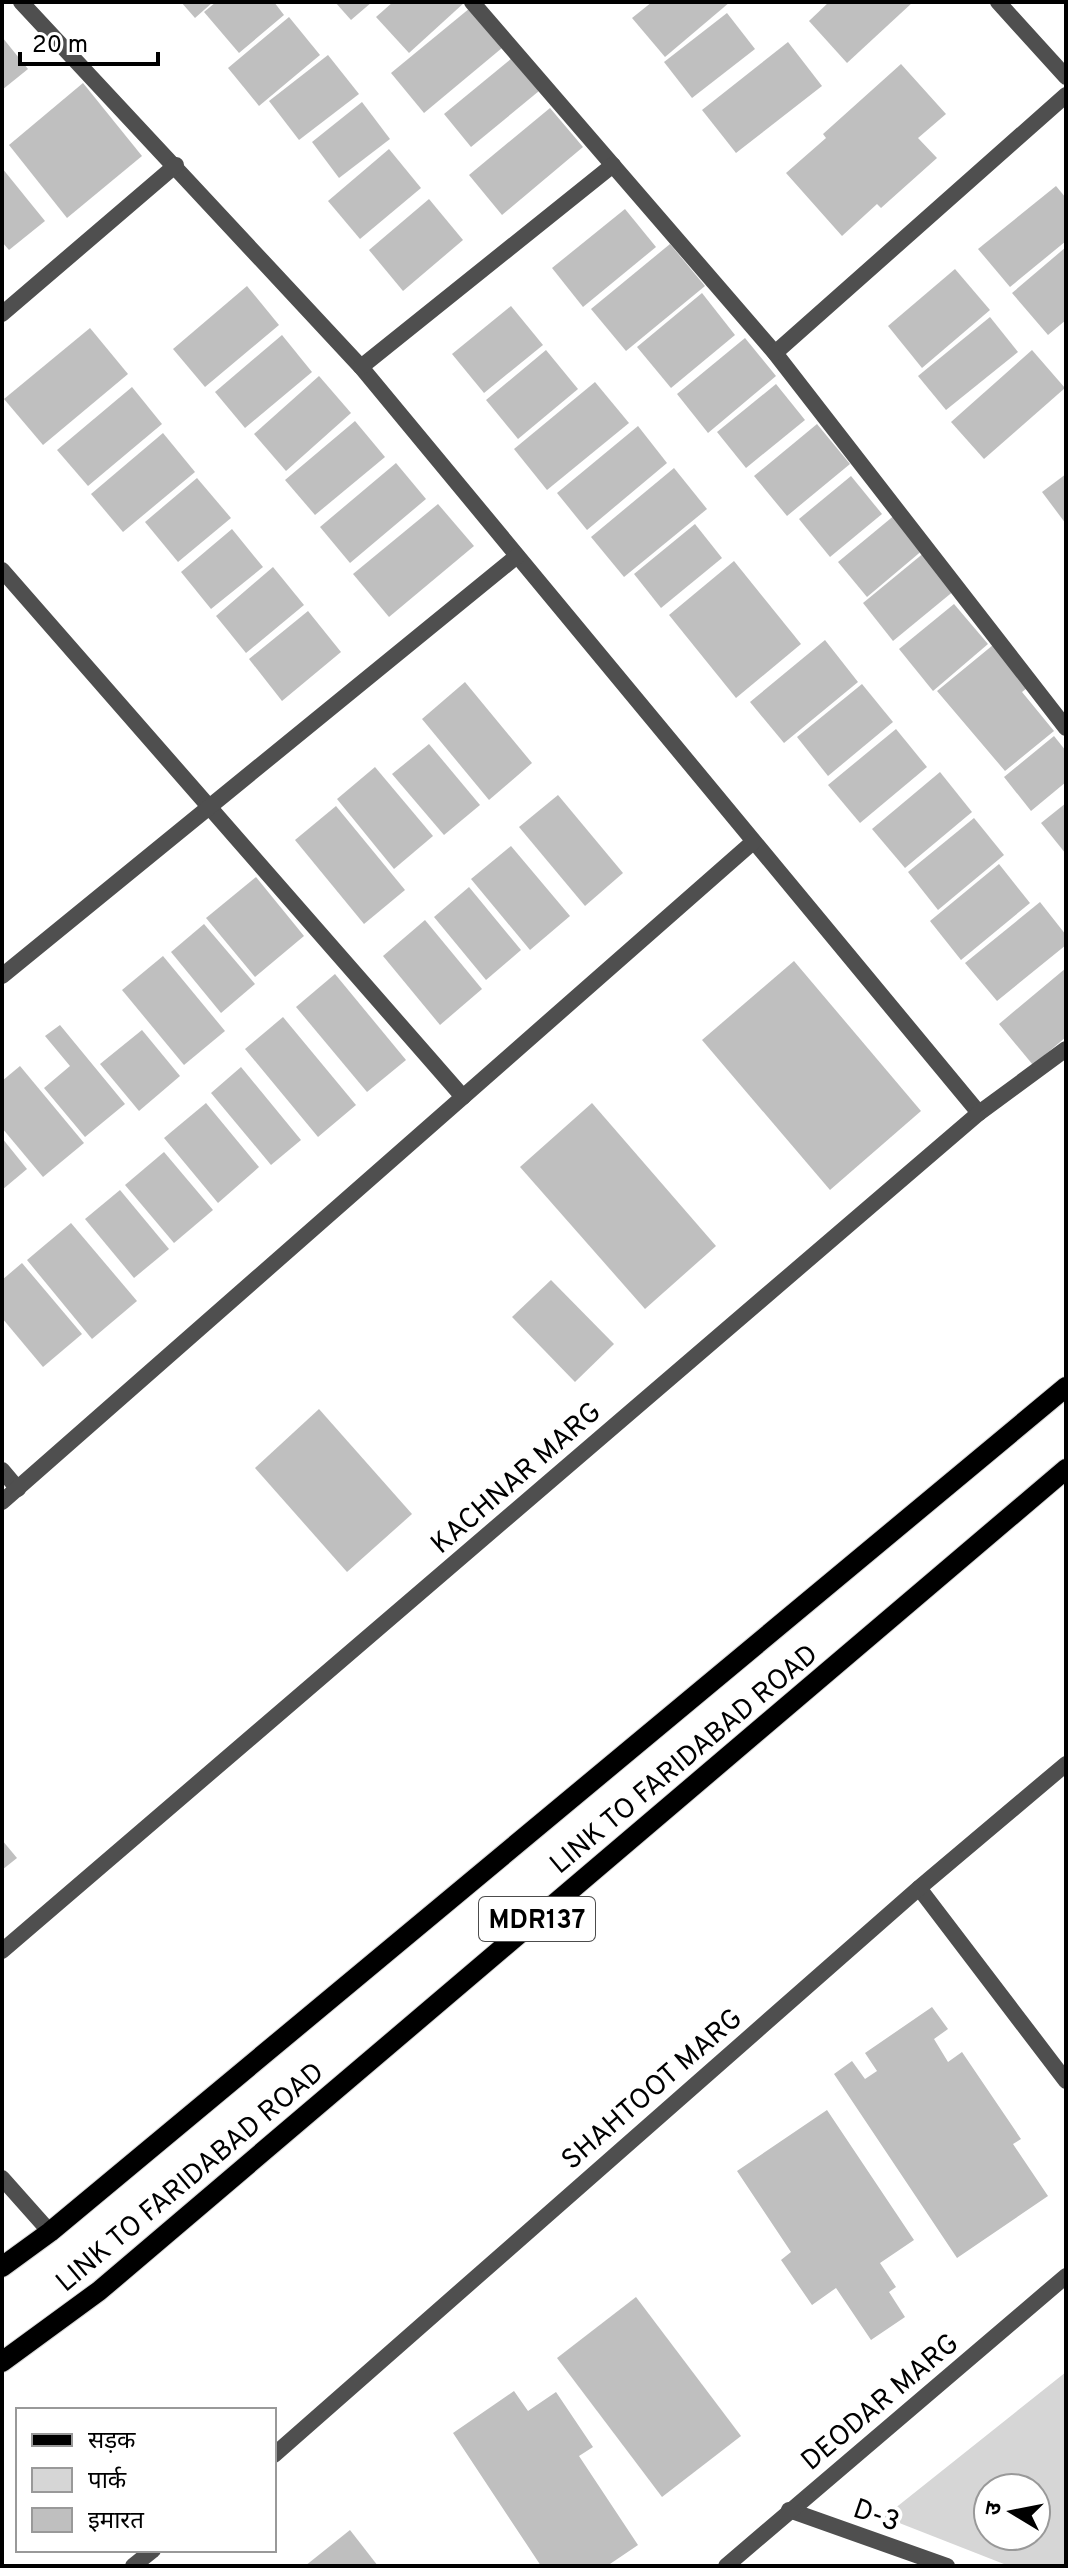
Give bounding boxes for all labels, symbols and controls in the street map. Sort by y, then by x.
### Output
scale bar [20,16,158,66]
text: 20 m [32,31,88,61]
street label: KACHNAR MARG [424,1395,610,1563]
street label: LINK TO FARIDABAD ROAD [543,1637,826,1883]
road number: MDR137 [479,1897,595,1941]
street label: SHAHTOOT MARG [555,2002,751,2179]
street label: LINK TO FARIDABAD ROAD [49,2055,332,2301]
street label: DEODAR MARG [795,2327,967,2480]
legend [16,2408,276,2552]
text: सड़क [88,2427,136,2457]
text: पार्क [88,2466,127,2497]
north arrow [972,2472,1052,2552]
street label: D-3 [848,2492,904,2542]
text: उ [980,2499,1009,2518]
text: इमारत [88,2507,145,2537]

